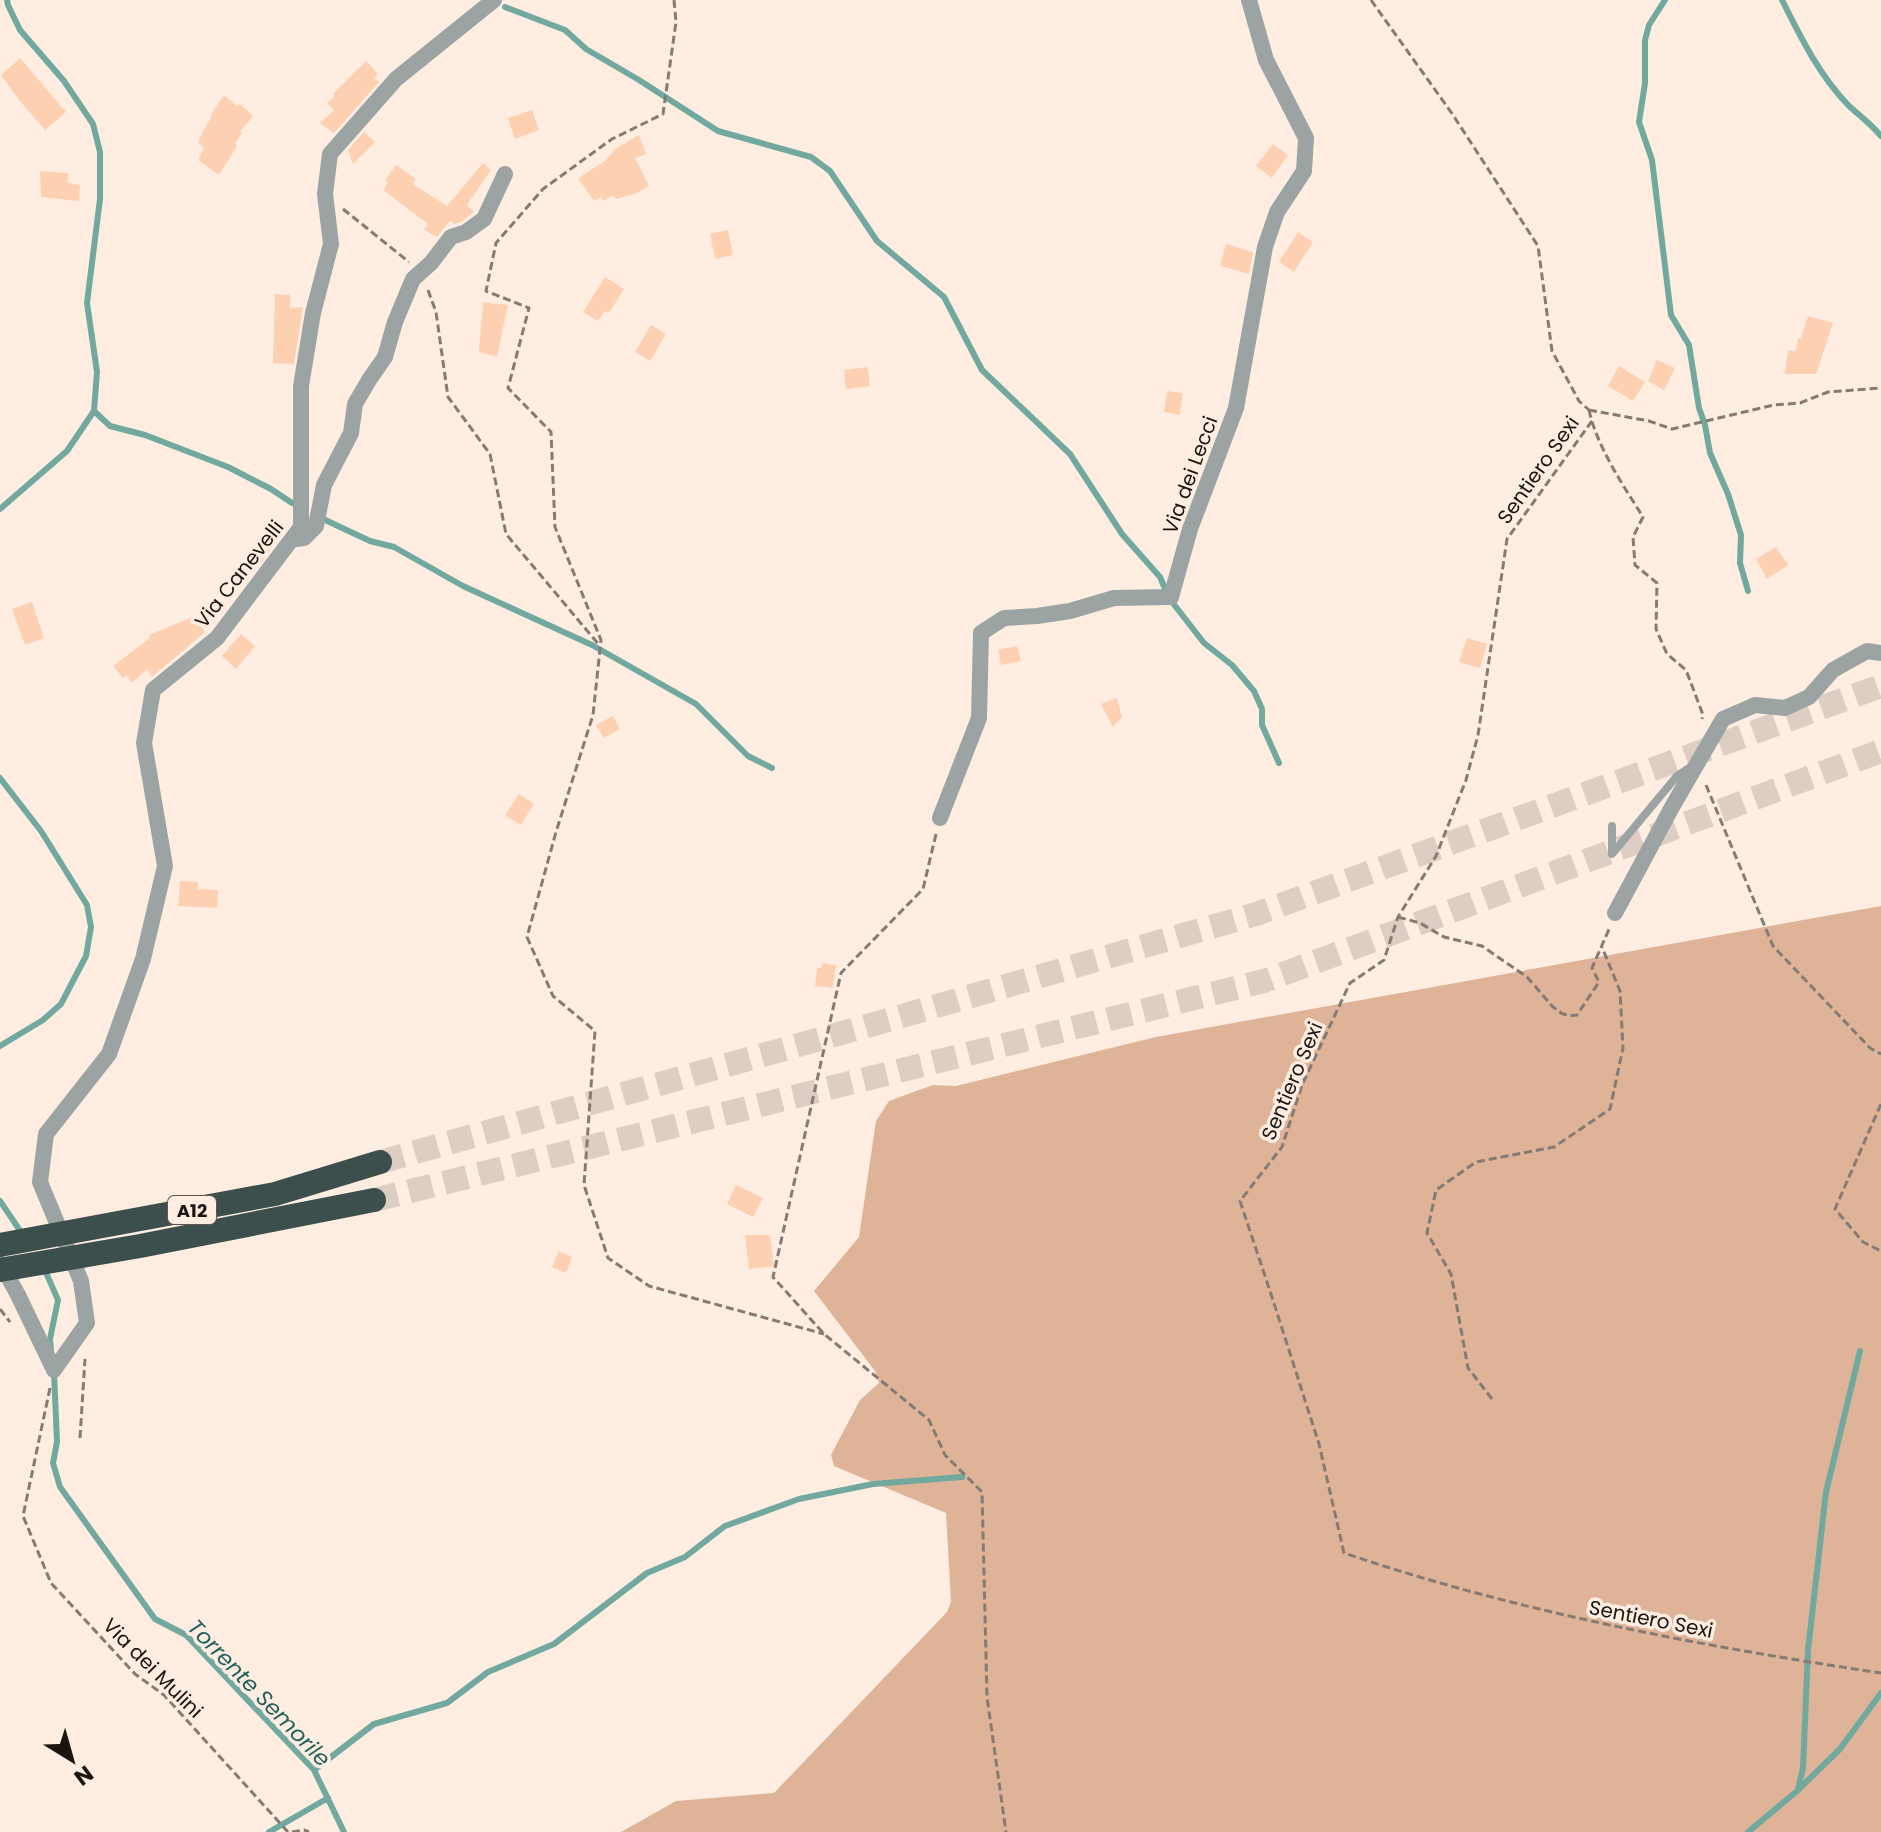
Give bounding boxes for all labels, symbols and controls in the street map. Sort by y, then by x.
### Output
street label: Sentiero Sexi [1490,410,1586,530]
street label: Via dei Lecci [1156,412,1224,538]
street label: Via Canevelli [188,514,290,634]
street label: Sentiero Sexi [1255,1018,1329,1144]
road number: A12 [168,1196,216,1224]
street label: Sentiero Sexi [1587,1593,1715,1645]
street label: Via dei Mulini [97,1612,209,1724]
water label: Torrente Semorile [180,1612,338,1774]
north arrow [32,1720,112,1800]
text: N [68,1758,100,1793]

